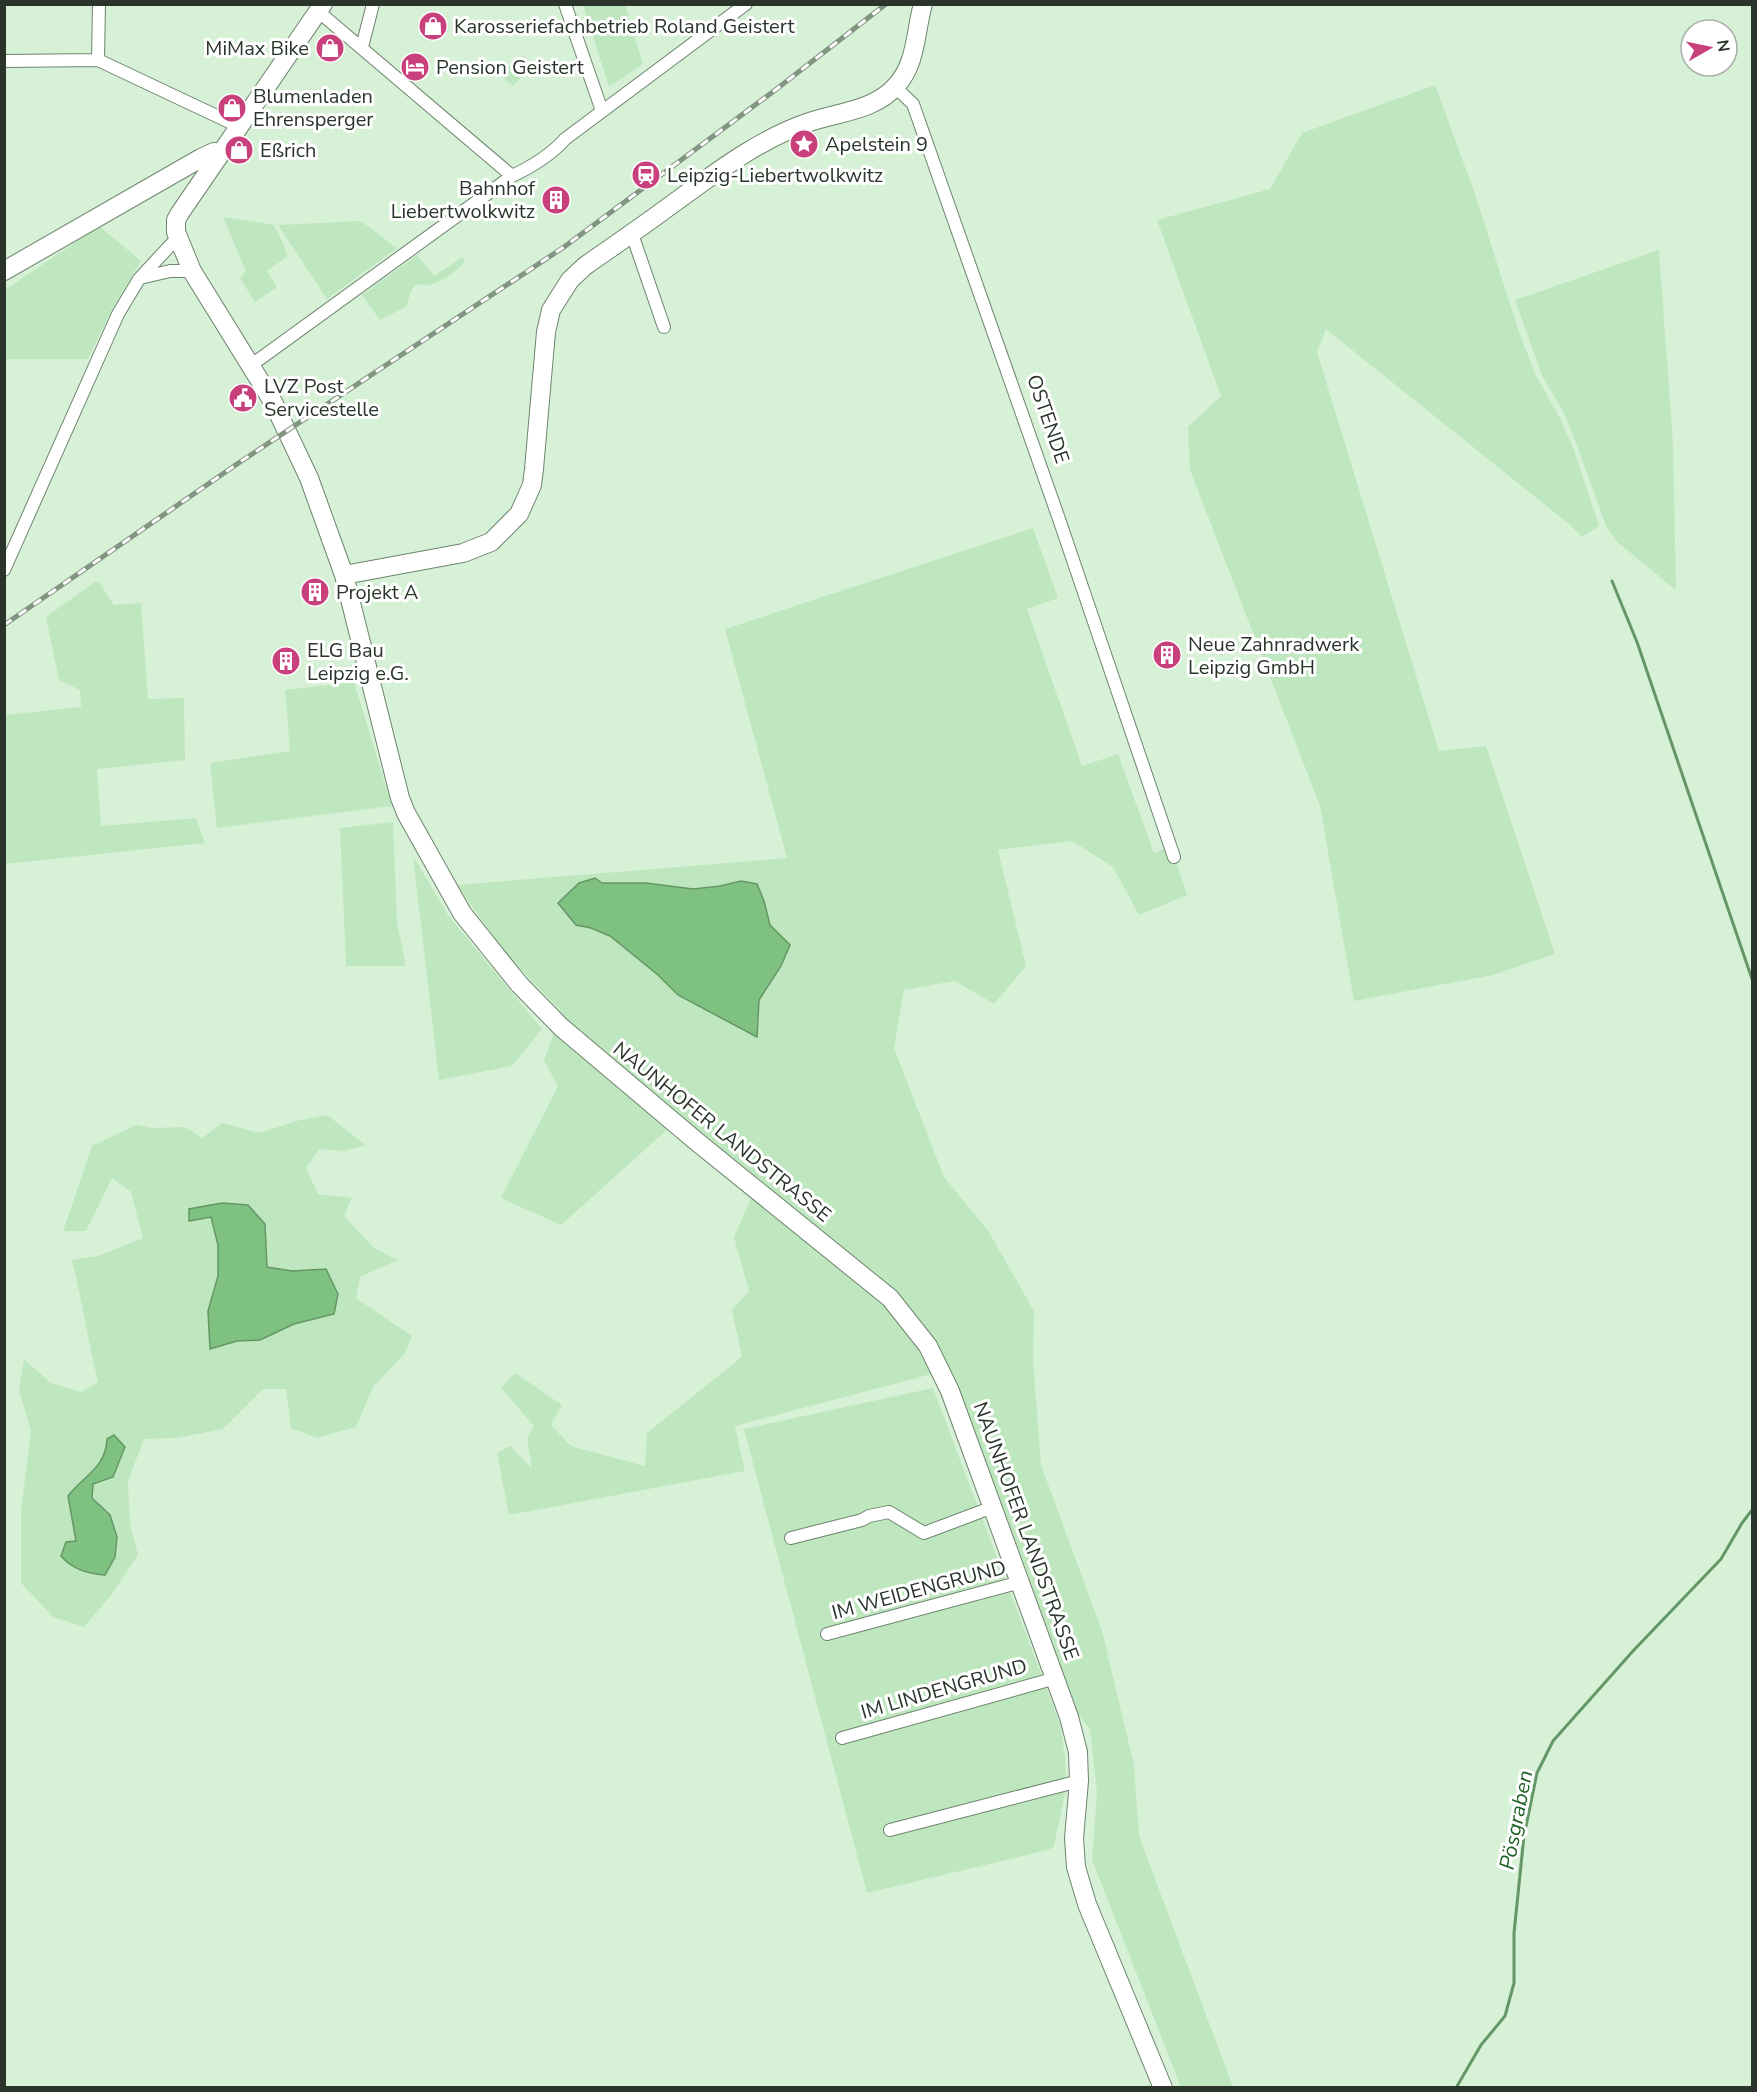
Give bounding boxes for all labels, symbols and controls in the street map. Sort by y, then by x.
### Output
shop icon: Karosseriefachbetrieb Roland Geistert [417,10,449,42]
place label: Karosseriefachbetrieb Roland Geistert [454,13,795,40]
north arrow [1679,18,1739,78]
shop icon: MiMax Bike [314,32,346,64]
place label: MiMax Bike [205,35,309,62]
text: N [1711,38,1735,53]
hotel icon: Pension Geistert [399,51,431,83]
place label: Pension Geistert [436,54,585,81]
place label: Blumenladen Ehrensperger [253,83,374,133]
shop icon: Blumenladen Ehrensperger [216,92,248,124]
place icon: Apelstein 9 [788,128,820,160]
place label: Apelstein 9 [825,131,928,158]
shop icon: Eßrich [223,134,255,166]
place label: Eßrich [260,137,316,164]
station icon: Leipzig-Liebertwolkwitz [630,159,662,191]
place label: Leipzig-Liebertwolkwitz [667,162,883,189]
place label: Bahnhof Liebertwolkwitz [391,175,535,225]
building icon: Bahnhof Liebertwolkwitz [540,184,572,216]
street label: OSTENDE [1020,371,1076,467]
place label: LVZ Post Servicestelle [264,373,379,423]
public building icon: LVZ Post Servicestelle [227,382,259,414]
building icon: Projekt A [299,576,331,608]
place label: Projekt A [336,579,419,606]
place label: Neue Zahnradwerk Leipzig GmbH [1188,631,1360,681]
place label: ELG Bau Leipzig e.G. [307,637,409,687]
building icon: Neue Zahnradwerk Leipzig GmbH [1151,639,1183,671]
building icon: ELG Bau Leipzig e.G. [270,645,302,677]
street label: NAUNHOFER LANDSTRASSE [607,1036,837,1228]
street label: NAUNHOFER LANDSTRASSE [967,1398,1085,1664]
street label: IM WEIDENGRUND [829,1554,1009,1626]
street label: IM LINDENGRUND [858,1652,1030,1726]
water label: Pösgraben [1493,1768,1539,1872]

